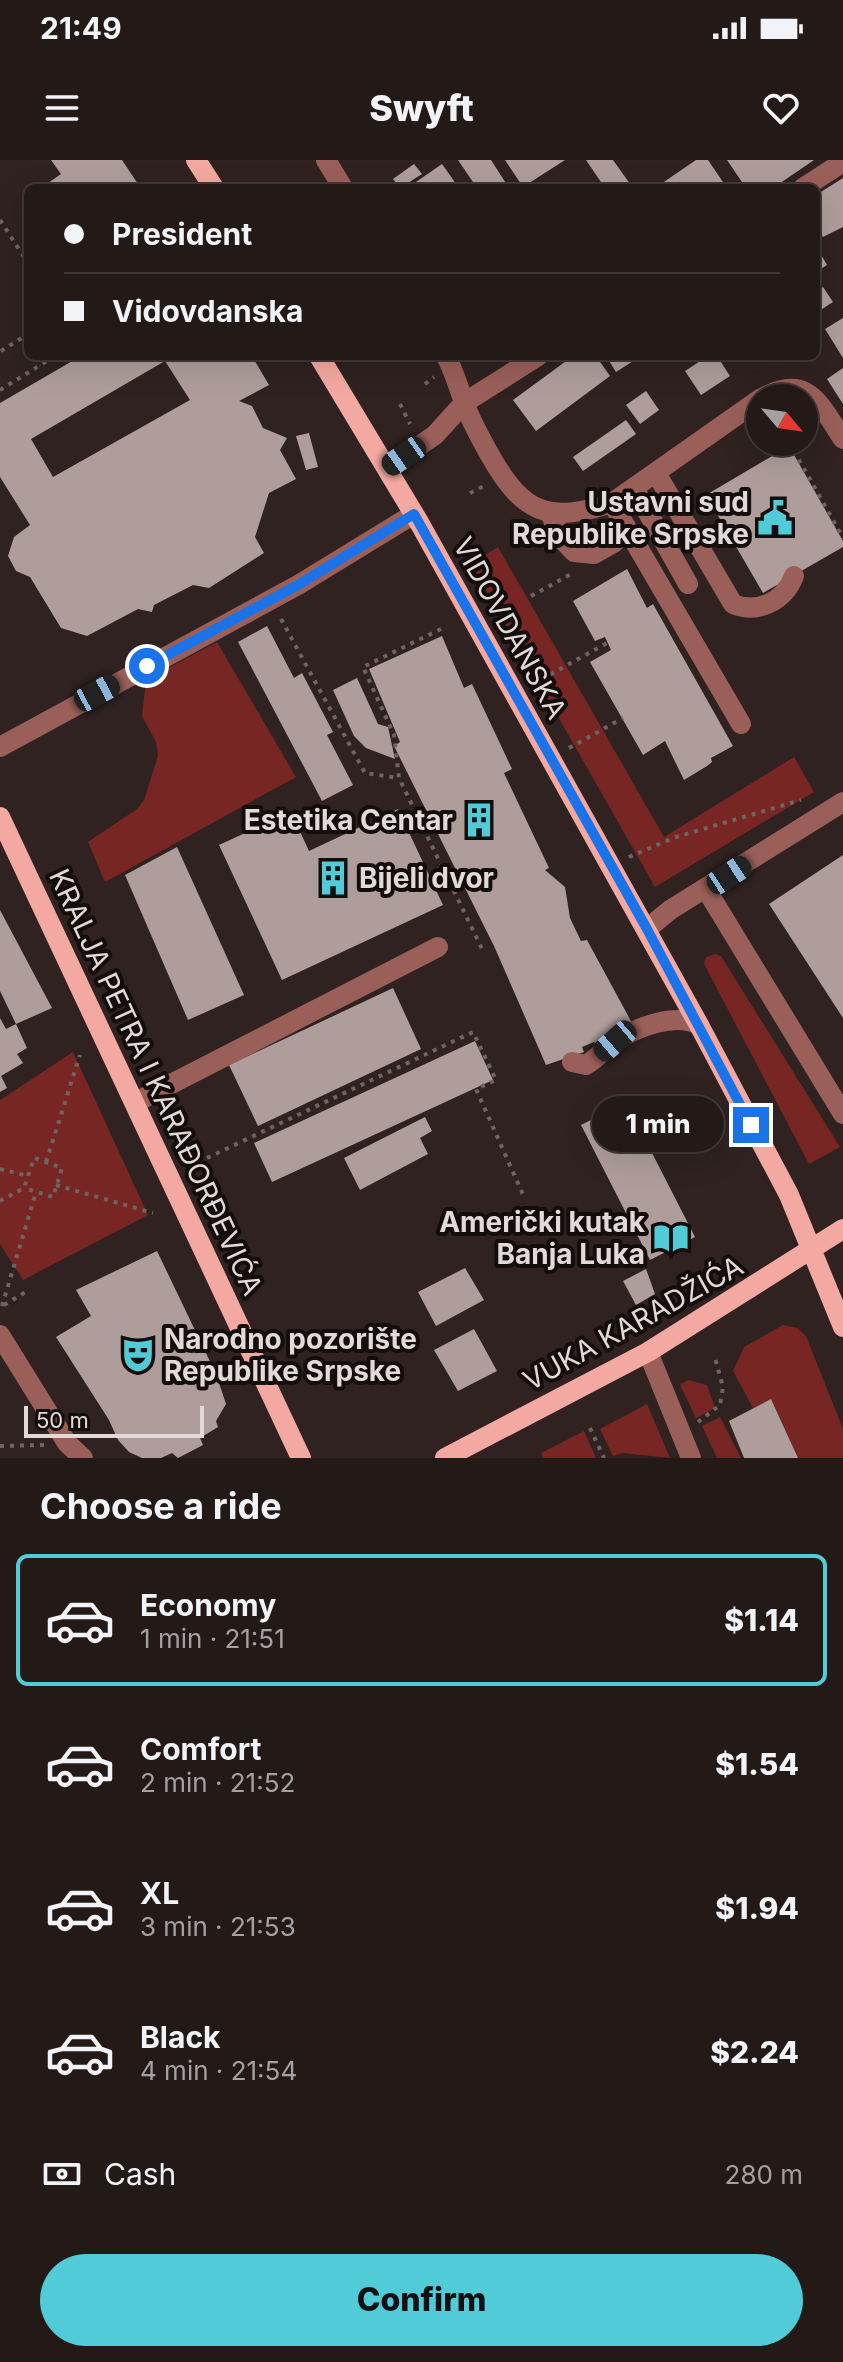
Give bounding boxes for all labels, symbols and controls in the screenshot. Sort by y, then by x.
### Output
text: 21:49 [40,10,122,46]
icon: menu [40,86,84,130]
text: Swyft [369,86,474,130]
icon: heart [759,86,803,130]
text: President [112,216,252,252]
text: Vidovdanska [112,293,303,329]
north arrow [746,384,818,456]
map controls [746,384,818,456]
car [377,432,431,480]
place label: Ustavni sud Republike Srpske [512,485,749,551]
public building icon: Ustavni sud Republike Srpske [756,499,794,537]
street label: VIDOVDANSKA [446,531,574,725]
route start [129,648,165,684]
car [70,671,124,715]
building icon: Estetika Centar [460,801,498,839]
place label: Estetika Centar [244,803,453,837]
car [702,852,756,898]
building icon: Bijeli dvor [314,859,352,897]
place label: Bijeli dvor [359,861,494,895]
street label: KRALJA PETRA I KARAĐORĐEVIĆA [42,864,270,1300]
car [589,1016,641,1066]
callout: 1 min [591,1097,723,1153]
route end [733,1107,769,1143]
text: 1 min [625,1108,691,1139]
place label: Američki kutak Banja Luka [439,1205,646,1271]
library icon: Američki kutak Banja Luka [652,1219,690,1257]
street label: VUKA KARADŽIĆA [517,1248,749,1398]
place label: Narodno pozorište Republike Srpske [164,1322,417,1388]
theatre icon: Narodno pozorište Republike Srpske [119,1336,157,1374]
scale bar [24,1402,204,1438]
text: 50 m [36,1407,89,1433]
text: Choose a ride [40,1484,282,1528]
icon: car [44,1584,116,1656]
text: Economy [140,1587,276,1623]
text: $1.14 [724,1602,799,1638]
text: 1 min · 21:51 [140,1623,285,1654]
icon: car [44,1728,116,1800]
text: Comfort [140,1731,261,1767]
text: $1.54 [715,1746,799,1782]
text: 2 min · 21:52 [140,1767,295,1798]
icon: car [44,1872,116,1944]
text: XL [140,1875,179,1911]
text: $1.94 [715,1890,799,1926]
text: 3 min · 21:53 [140,1911,296,1942]
icon: car [44,2016,116,2088]
text: Black [140,2019,220,2055]
text: $2.24 [710,2034,799,2070]
text: 4 min · 21:54 [140,2055,297,2086]
icon: cash [40,2152,84,2196]
text: Cash [104,2156,176,2192]
text: 280 m [725,2159,803,2190]
button: Confirm [40,2254,803,2346]

